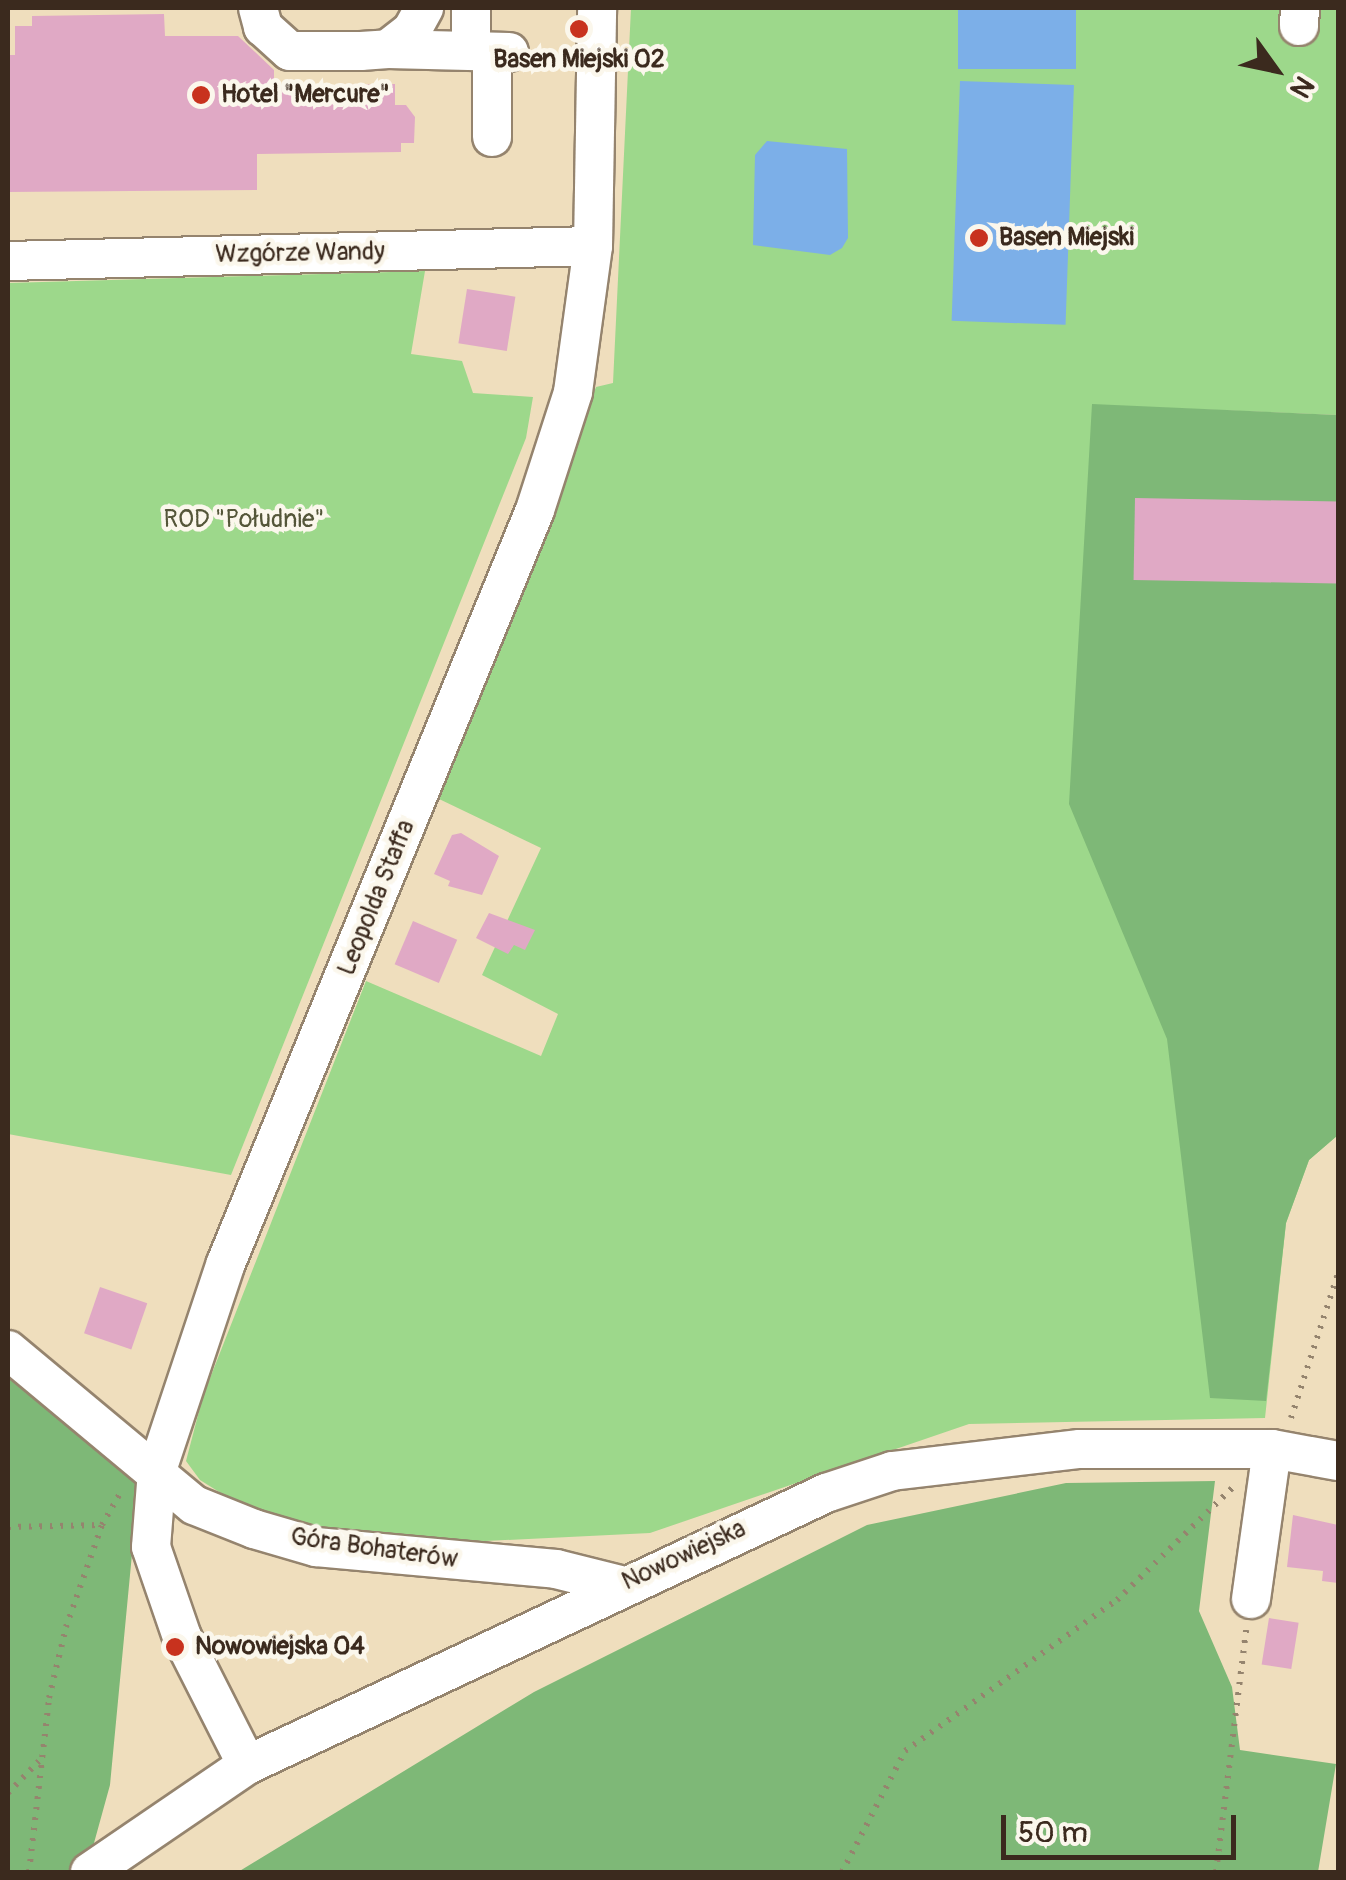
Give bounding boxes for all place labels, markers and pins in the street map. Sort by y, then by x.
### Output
marker: Basen Miejski 02 [568,18,590,40]
place label: Basen Miejski 02 [493,45,665,75]
place label: Hotel "Mercure" [221,80,390,110]
marker: Hotel "Mercure" [190,84,212,106]
place label: Basen Miejski [999,223,1134,253]
marker: Basen Miejski [968,227,990,249]
place label: Nowowiejska 04 [195,1632,365,1662]
marker: Nowowiejska 04 [164,1636,186,1658]

